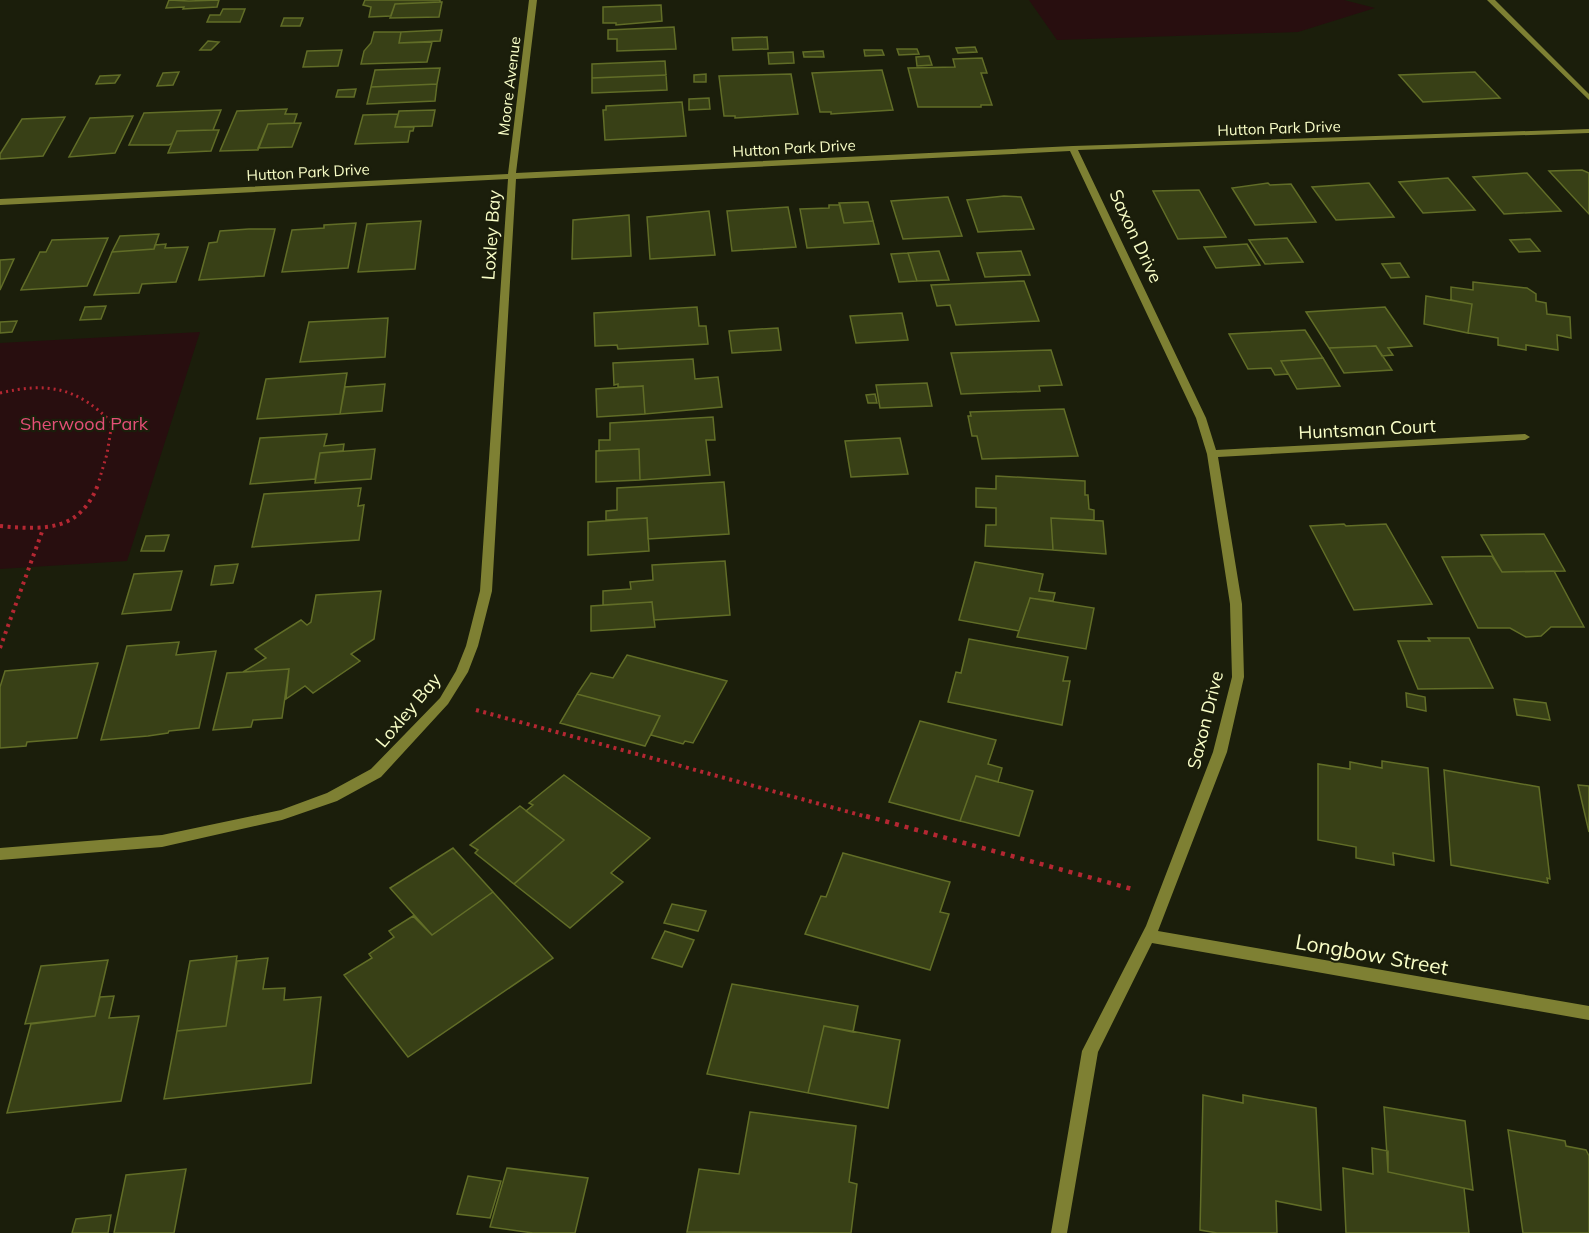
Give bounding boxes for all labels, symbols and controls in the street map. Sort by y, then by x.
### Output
street label: Moore Avenue [493,35,525,137]
street label: Hutton Park Drive [1217,116,1341,140]
street label: Hutton Park Drive [732,135,856,161]
street label: Hutton Park Drive [246,159,370,185]
street label: Saxon Drive [1104,186,1168,286]
street label: Loxley Bay [476,189,506,281]
park label: Sherwood Park [20,412,149,435]
street label: Huntsman Court [1298,414,1436,444]
street label: Loxley Bay [370,668,446,752]
street label: Saxon Drive [1182,668,1228,772]
street label: Longbow Street [1294,928,1450,980]

